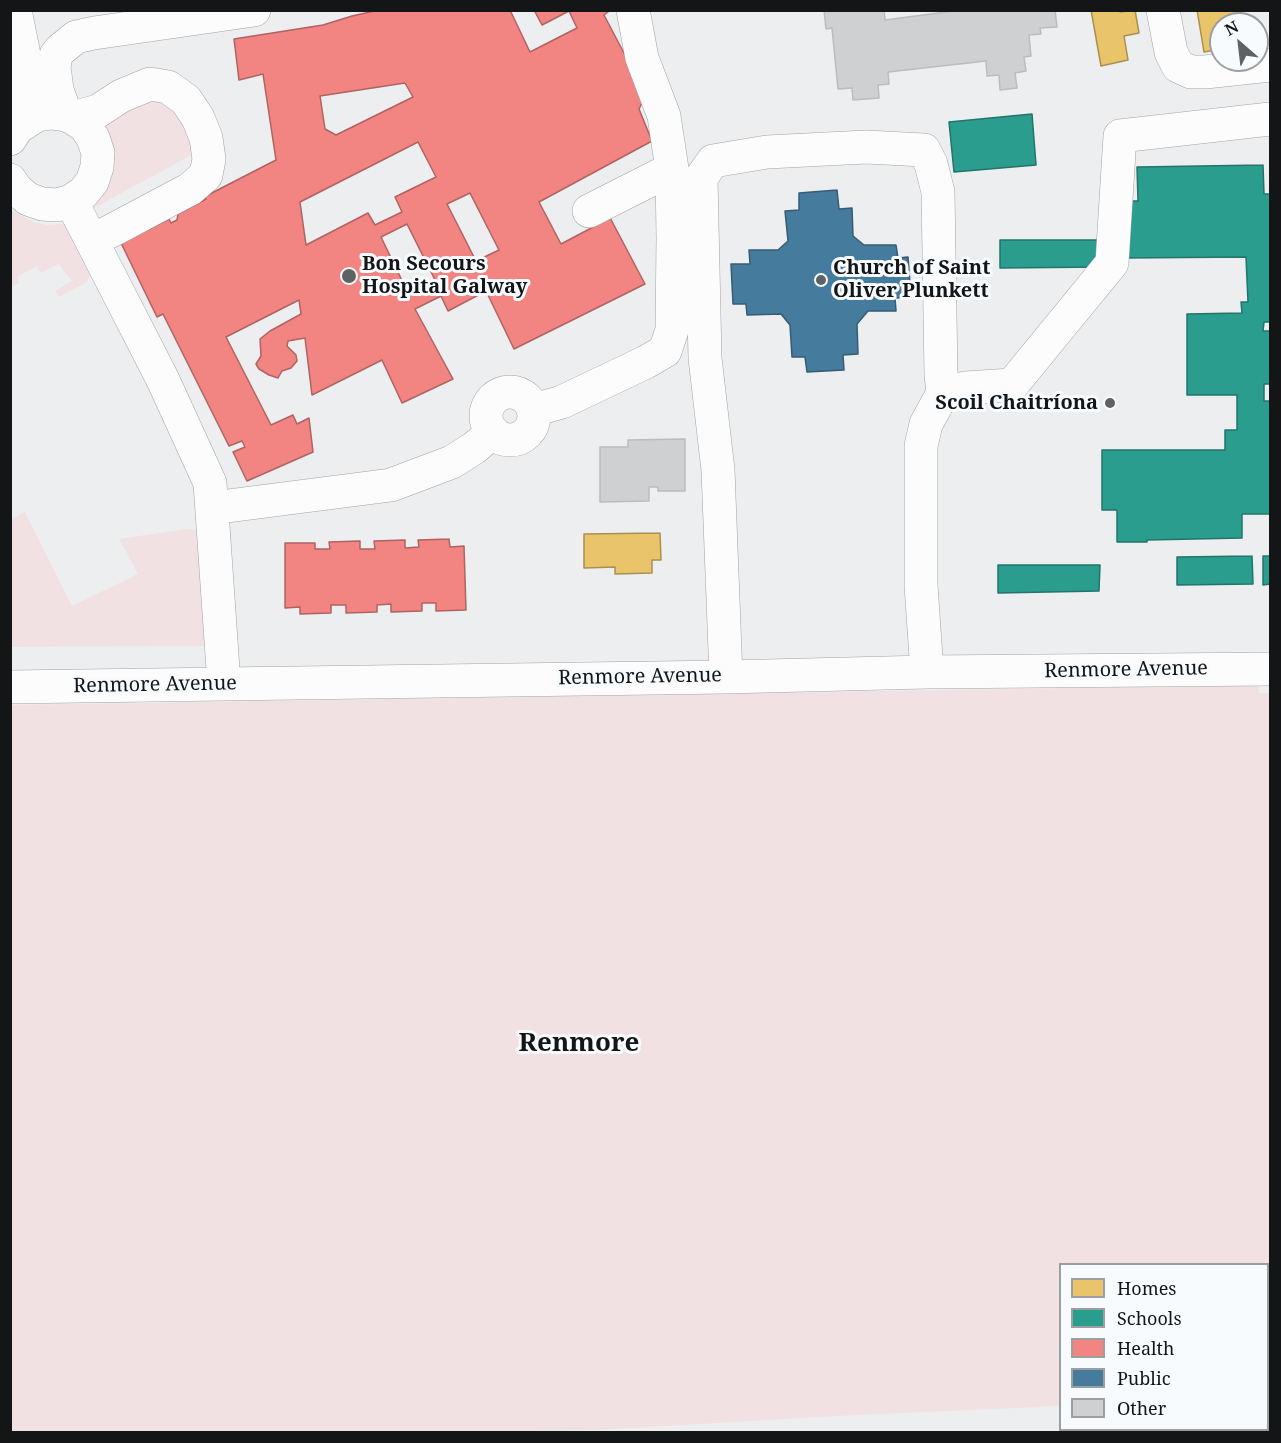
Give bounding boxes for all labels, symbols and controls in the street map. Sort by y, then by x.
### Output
north arrow [1209,12,1269,72]
text: N [1221,15,1242,41]
place label: Bon Secours Hospital Galway [362,252,527,299]
place label: Church of Saint Oliver Plunkett [833,256,990,303]
marker: Bon Secours Hospital Galway [340,267,358,285]
marker: Church of Saint Oliver Plunkett [814,273,828,287]
place label: Scoil Chaitríona [935,391,1098,415]
marker: Scoil Chaitríona [1103,396,1117,410]
street label: Renmore Avenue [1044,657,1208,683]
street label: Renmore Avenue [558,664,722,690]
street label: Renmore Avenue [73,672,237,698]
district label: Renmore [519,1028,639,1060]
legend [1059,1263,1269,1431]
text: Homes [1117,1276,1176,1300]
text: Schools [1117,1306,1182,1330]
text: Health [1117,1336,1174,1360]
text: Public [1117,1366,1171,1390]
text: Other [1117,1396,1166,1420]

